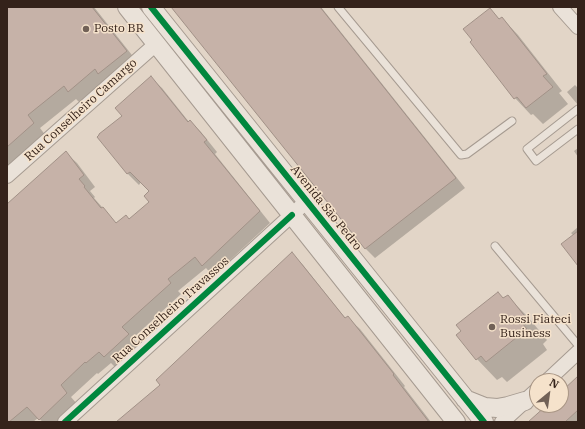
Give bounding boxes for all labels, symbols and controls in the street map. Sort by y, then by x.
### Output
place label: Posto BR [94,22,144,36]
marker: Posto BR [81,24,91,34]
street label: Rua Conselheiro Camargo [22,56,140,164]
street label: Avenida São Pedro [287,163,365,253]
street label: Rua Conselheiro Travassos [110,254,232,366]
place label: Rossi Fiateci Business [500,313,571,341]
marker: Rossi Fiateci Business [487,322,497,332]
north arrow [529,373,569,413]
text: N [547,375,562,392]

